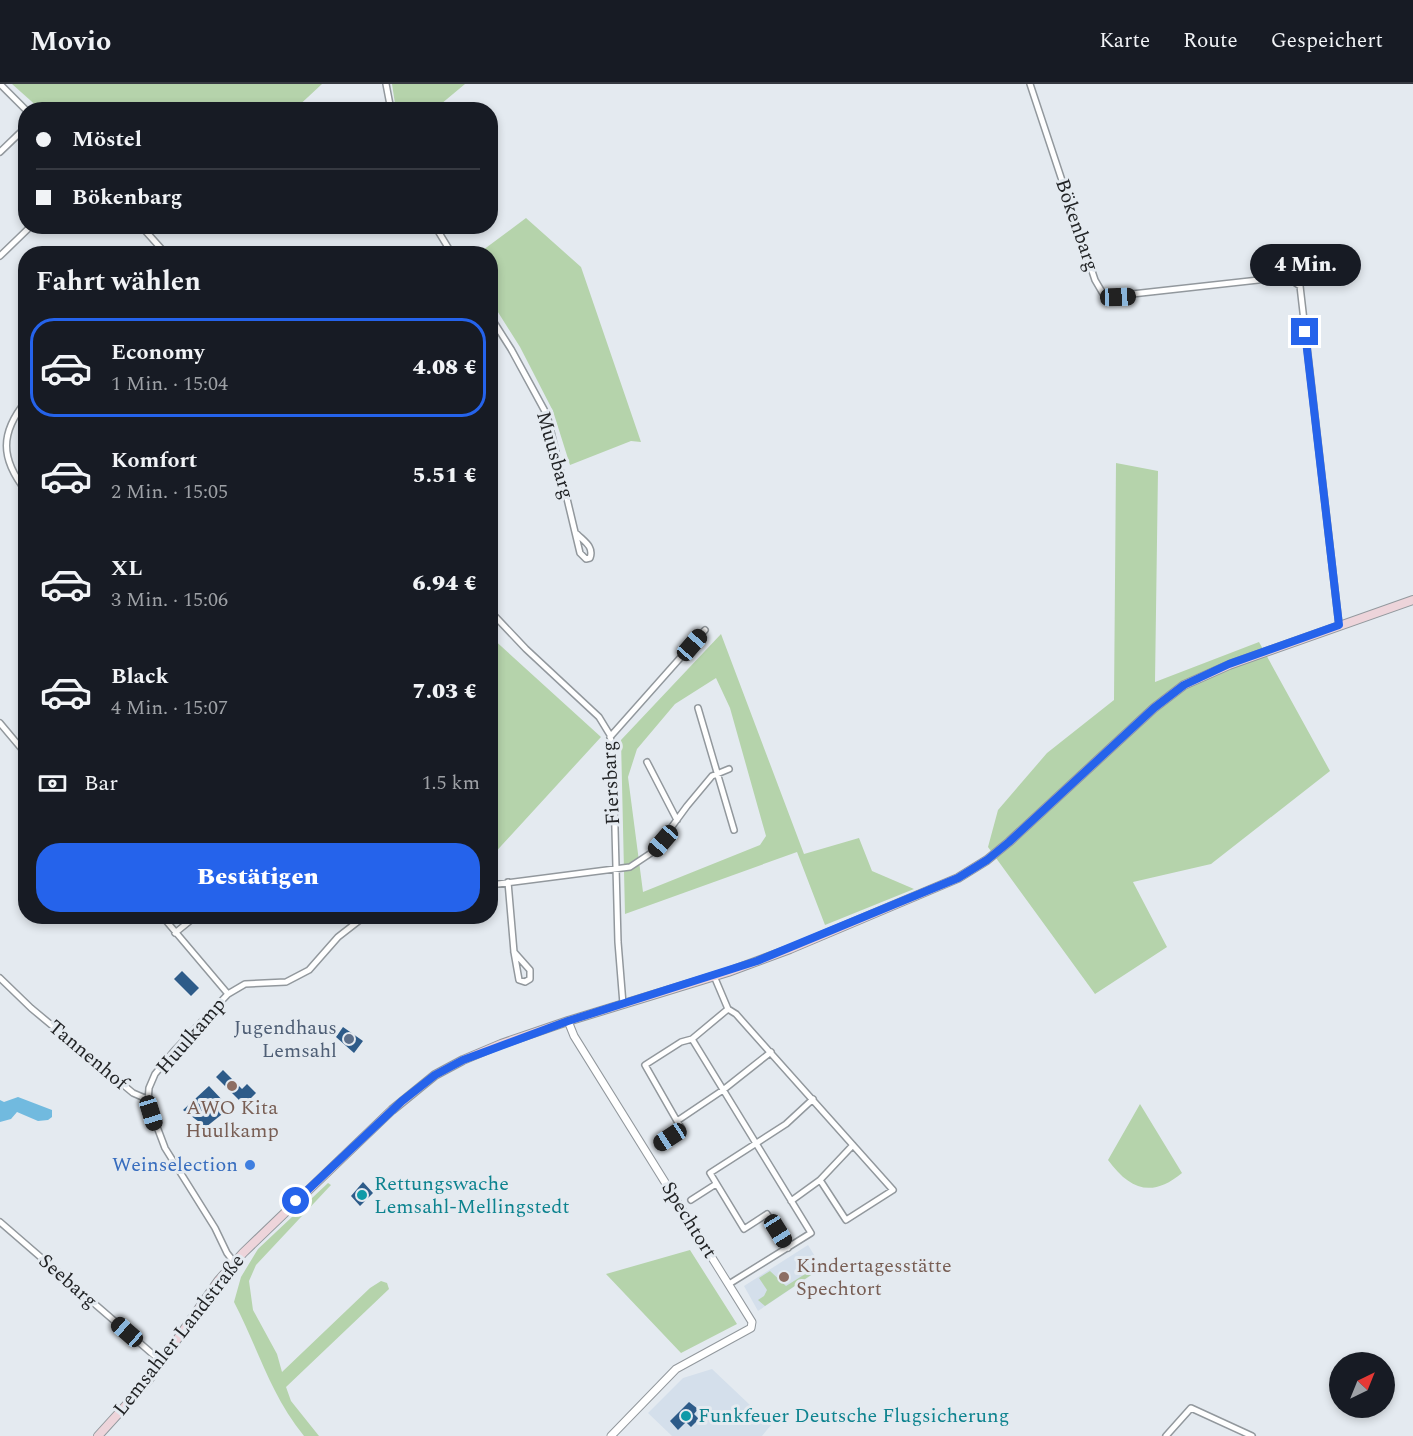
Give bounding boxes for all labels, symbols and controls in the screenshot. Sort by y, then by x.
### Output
text: Movio [30,20,111,63]
text: Karte [1099,25,1150,57]
text: Route [1183,25,1238,57]
text: Gespeichert [1271,25,1383,57]
text: Möstel [72,123,142,156]
street label: Bökenbarg [1047,175,1107,275]
text: Bökenbarg [72,181,182,214]
callout: 4 Min. [1250,245,1360,287]
text: 4 Min. [1274,250,1337,280]
text: Fahrt wählen [36,261,201,303]
car [1100,287,1136,307]
route end [1291,318,1318,345]
text: Economy [111,336,204,369]
icon: car [39,341,93,395]
text: 4.08 € [413,351,477,384]
text: 1 Min. · 15:04 [111,369,228,399]
street label: Muusbarg [528,408,582,502]
text: Komfort [111,444,197,477]
icon: car [39,449,93,503]
text: 5.51 € [413,459,477,492]
text: 2 Min. · 15:05 [111,477,228,507]
text: XL [111,552,142,585]
icon: car [39,557,93,611]
text: 6.94 € [413,567,477,600]
text: 3 Min. · 15:06 [111,585,228,615]
car [673,626,711,664]
text: Black [111,660,169,693]
icon: car [39,665,93,719]
text: 7.03 € [413,675,477,708]
text: 4 Min. · 15:07 [111,693,228,723]
street label: Fiersbarg [594,740,628,826]
icon: cash [36,767,69,800]
text: Bar [84,767,118,800]
text: 1.5 km [422,768,480,798]
car [644,822,682,860]
button: Bestätigen [36,843,480,912]
street label: Huulkamp [149,991,233,1081]
street label: Tannenhof [41,1013,136,1099]
place label: Jugendhaus Lemsahl [234,1013,337,1066]
marker: Jugendhaus Lemsahl [342,1032,356,1046]
marker: AWO Kita Huulkamp [225,1079,239,1093]
car [137,1093,165,1133]
place label: AWO Kita Huulkamp [185,1093,279,1146]
car [650,1120,690,1154]
place label: Weinselection [112,1150,238,1180]
marker: Weinselection [243,1158,257,1172]
place label: Rettungswache Lemsahl-Mellingstedt [374,1169,569,1222]
street label: Spechtort [654,1176,724,1264]
route start [282,1187,309,1214]
marker: Rettungswache Lemsahl-Mellingstedt [355,1188,369,1202]
car [761,1211,795,1251]
street label: Seebarg [32,1247,104,1315]
street label: Lemsahler Landstraße [106,1248,252,1422]
place label: Kindertagesstätte Spechtort [796,1251,952,1304]
marker: Kindertagesstätte Spechtort [777,1270,791,1284]
car [108,1313,146,1351]
north arrow [1329,1352,1395,1418]
map controls [1329,1352,1395,1418]
place label: Funkfeuer Deutsche Flugsicherung [698,1401,1009,1431]
marker: Funkfeuer Deutsche Flugsicherung [679,1409,693,1423]

